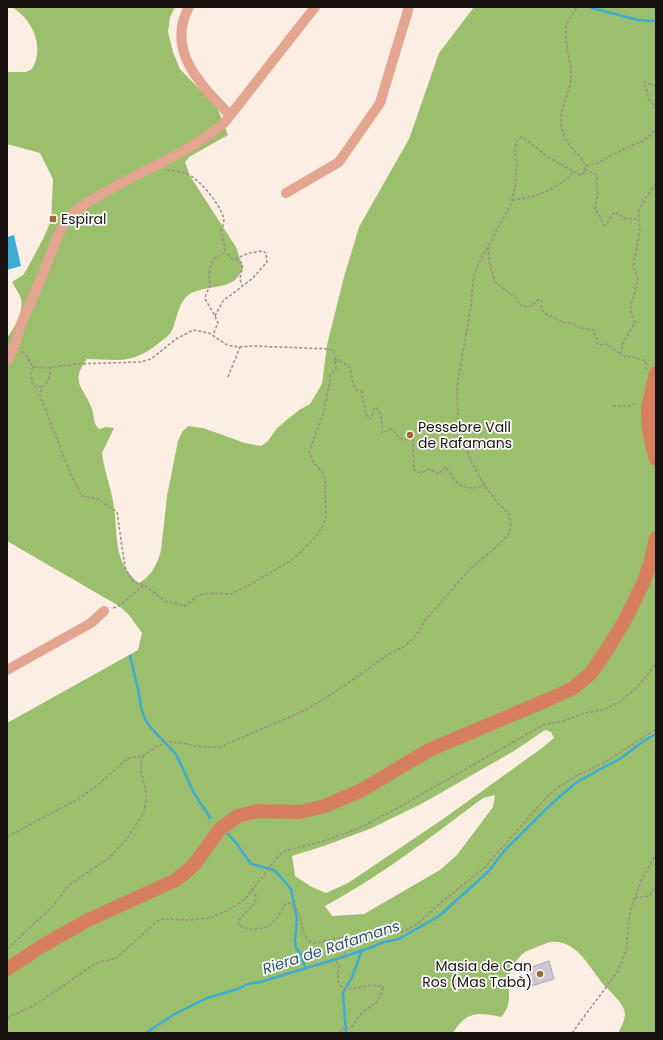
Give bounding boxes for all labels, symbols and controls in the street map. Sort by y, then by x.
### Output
place label: Espiral [61,209,107,229]
marker: Espiral [48,214,58,224]
place label: Pessebre Vall de Rafamans [418,417,512,453]
marker: Pessebre Vall de Rafamans [405,430,415,440]
water label: Riera de Rafamans [259,915,403,979]
place label: Masia de Can Ros (Mas Tabà) [422,956,532,992]
marker: Masia de Can Ros (Mas Tabà) [535,969,545,979]

